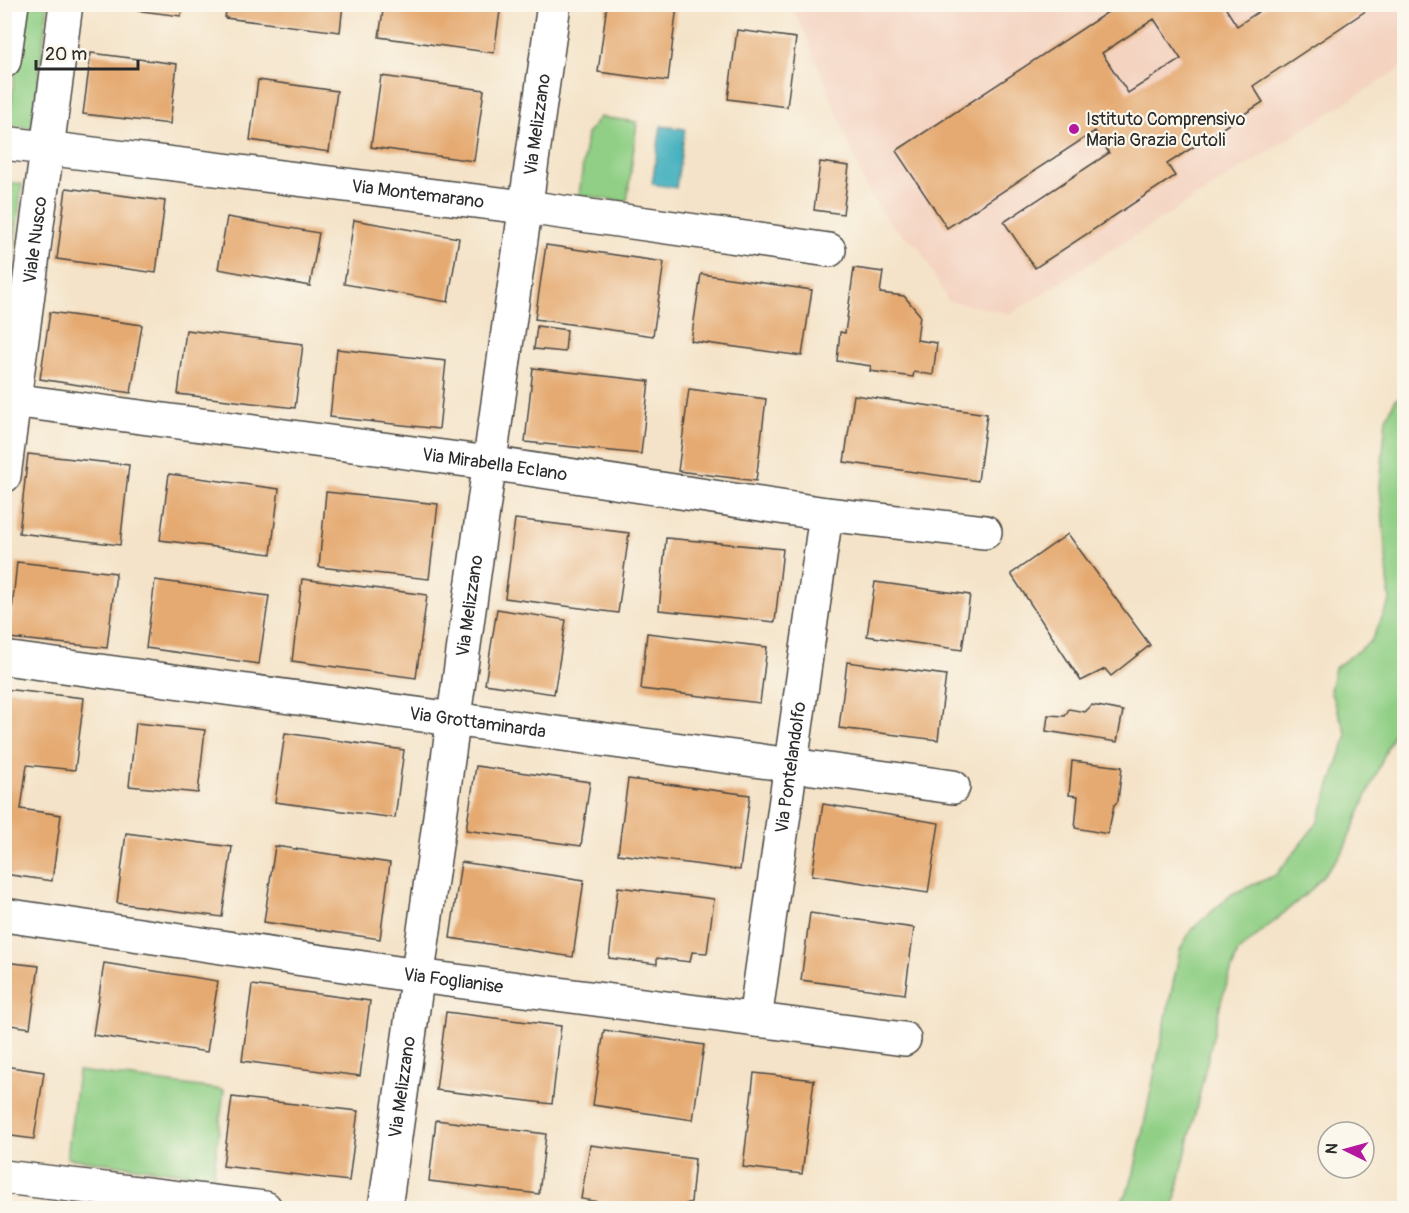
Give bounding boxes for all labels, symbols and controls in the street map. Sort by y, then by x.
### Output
scale bar [36,33,138,71]
text: 20 m [45,43,87,66]
street label: Via Melizzano [519,72,556,177]
place label: Istituto Comprensivo Maria Grazia Cutoli [1086,108,1246,152]
marker: Istituto Comprensivo Maria Grazia Cutoli [1067,122,1081,136]
street label: Via Montemarano [350,175,486,214]
street label: Viale Nusco [18,195,53,285]
street label: Via Mirabella Eclano [420,443,569,487]
street label: Via Melizzano [451,553,489,658]
street label: Via Pontelandolfo [770,700,812,835]
street label: Via Grottaminarda [408,702,547,744]
street label: Via Foglianise [402,963,505,999]
street label: Via Melizzano [384,1035,421,1140]
north arrow [1316,1120,1376,1180]
text: N [1322,1142,1343,1155]

